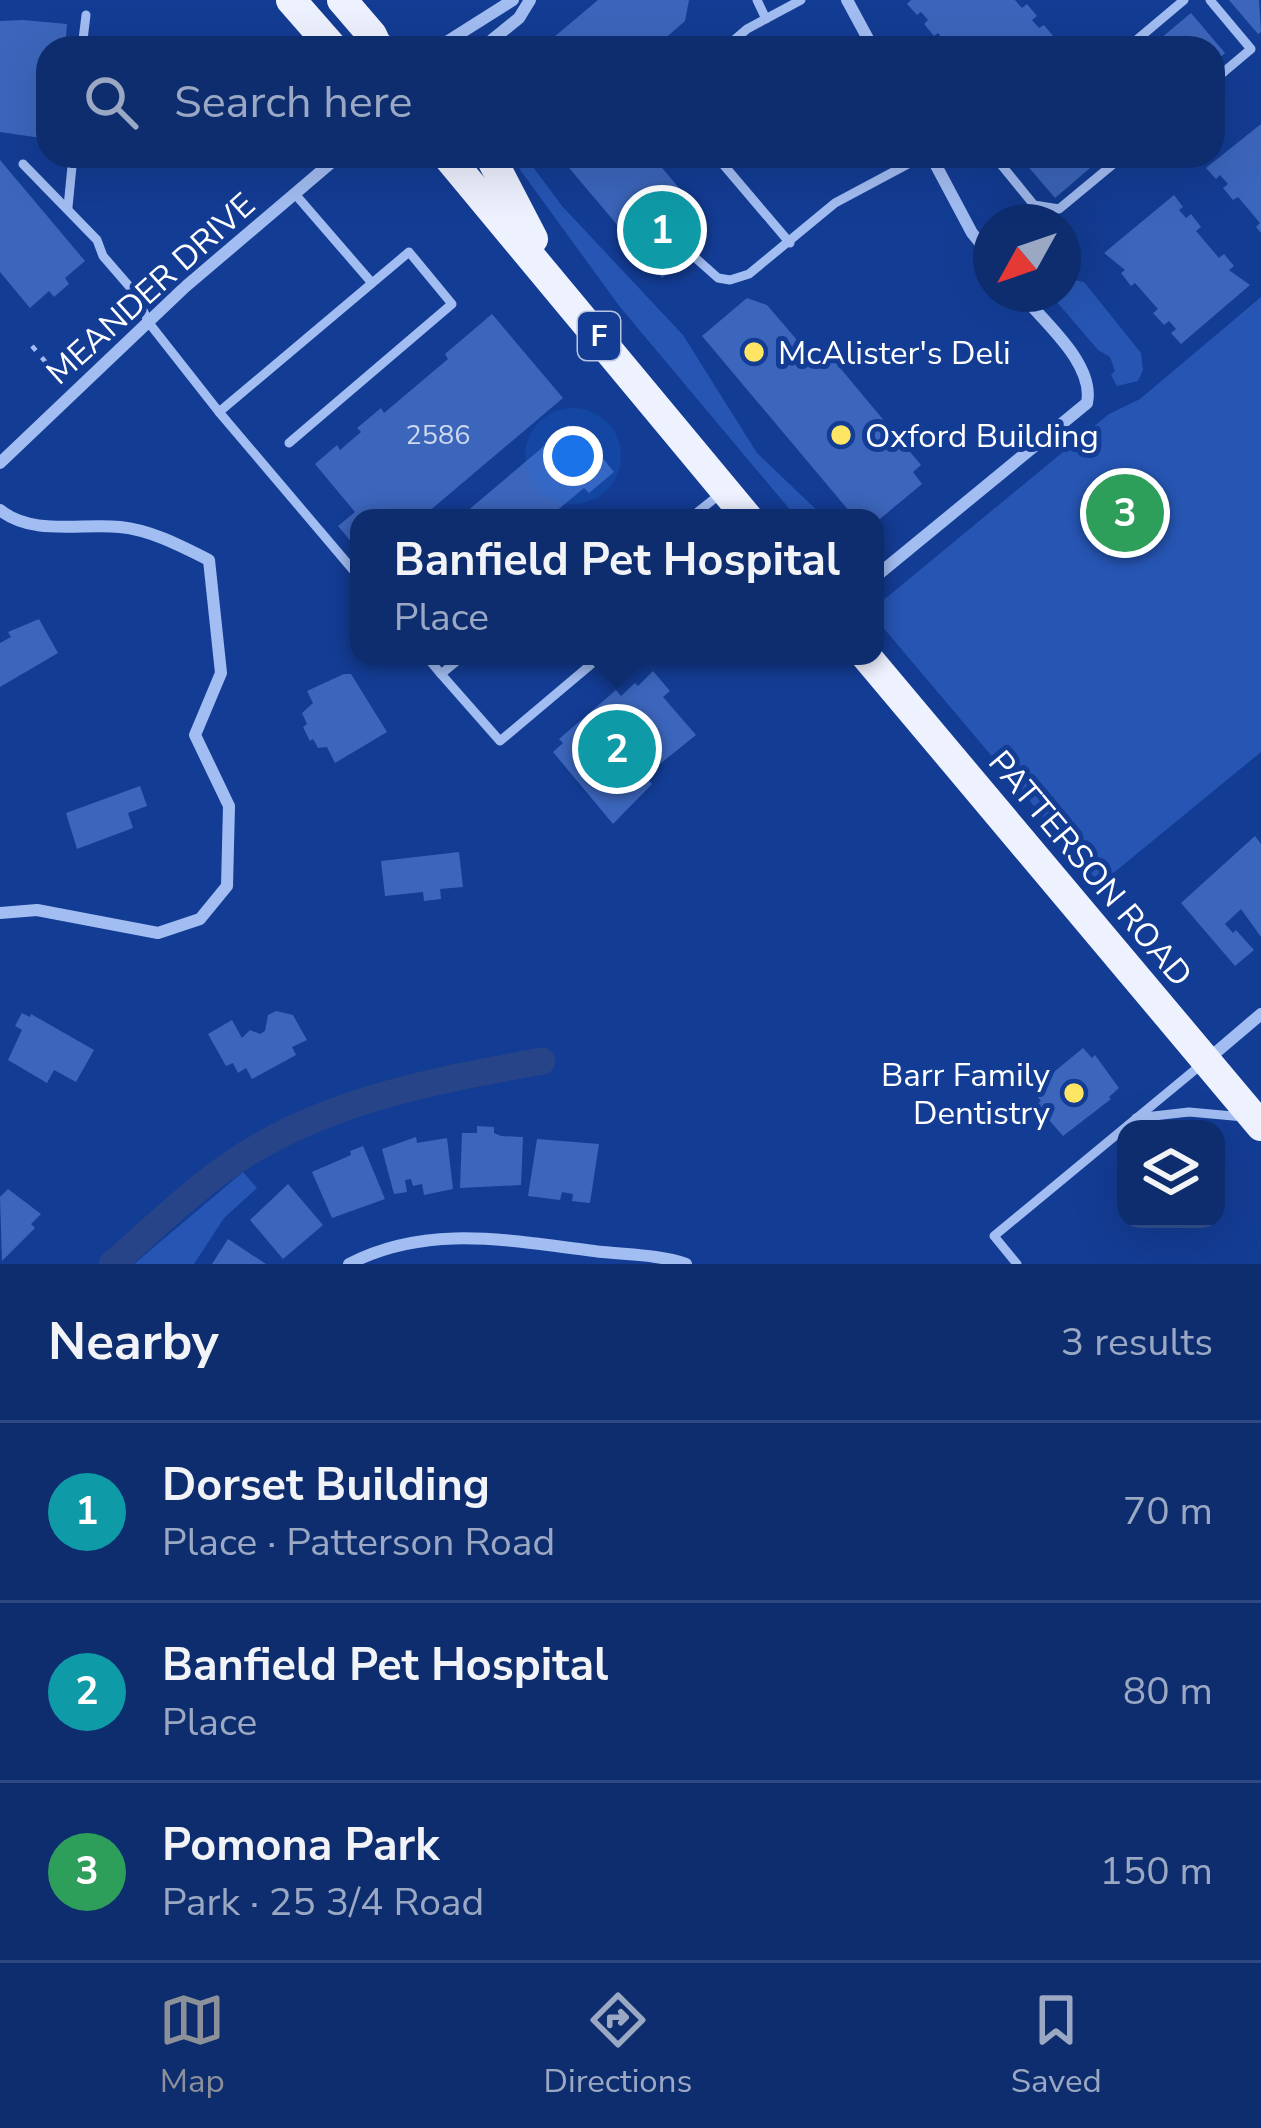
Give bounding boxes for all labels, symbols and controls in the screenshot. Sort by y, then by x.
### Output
search box [36,36,1225,168]
icon: search [78,69,144,135]
text: Search here [174,72,413,133]
street label: MEANDER DRIVE [37,183,265,395]
pin: 1 [623,185,701,275]
north arrow [973,204,1081,312]
road number: F [578,312,620,360]
place label: McAlister's Deli [778,331,1011,376]
marker: McAlister's Deli [741,339,767,365]
place label: Oxford Building [865,414,1099,459]
house number: 2586 [406,417,470,454]
marker: Oxford Building [828,422,854,448]
your location [543,426,603,486]
pin: 3 [1086,468,1164,558]
popup [350,509,884,665]
text: Banfield Pet Hospital [394,530,840,591]
text: Place [394,591,489,644]
pin: 2 [578,704,656,794]
street label: PATTERSON ROAD [978,741,1202,997]
place label: Barr Family Dentistry [881,1053,1050,1136]
marker: Barr Family Dentistry [1061,1080,1087,1106]
map controls [1117,1120,1225,1228]
button: layers [1117,1120,1225,1228]
text: Nearby [48,1307,219,1377]
text: 3 results [1061,1316,1213,1369]
text: Dorset Building [162,1455,490,1516]
text: 1 [75,1485,99,1538]
text: 70 m [1123,1485,1213,1538]
text: Place · Patterson Road [162,1516,555,1569]
text: Banfield Pet Hospital [162,1635,608,1696]
text: 2 [75,1665,99,1718]
text: 80 m [1123,1665,1213,1718]
text: Place [162,1696,257,1749]
text: Pomona Park [162,1815,439,1876]
text: 3 [75,1845,99,1898]
text: 150 m [1099,1845,1213,1898]
text: Park · 25 3/4 Road [162,1876,484,1929]
tab: Map [159,1987,225,2104]
tab: Directions [544,1987,692,2104]
tab: Saved [1011,1987,1102,2104]

